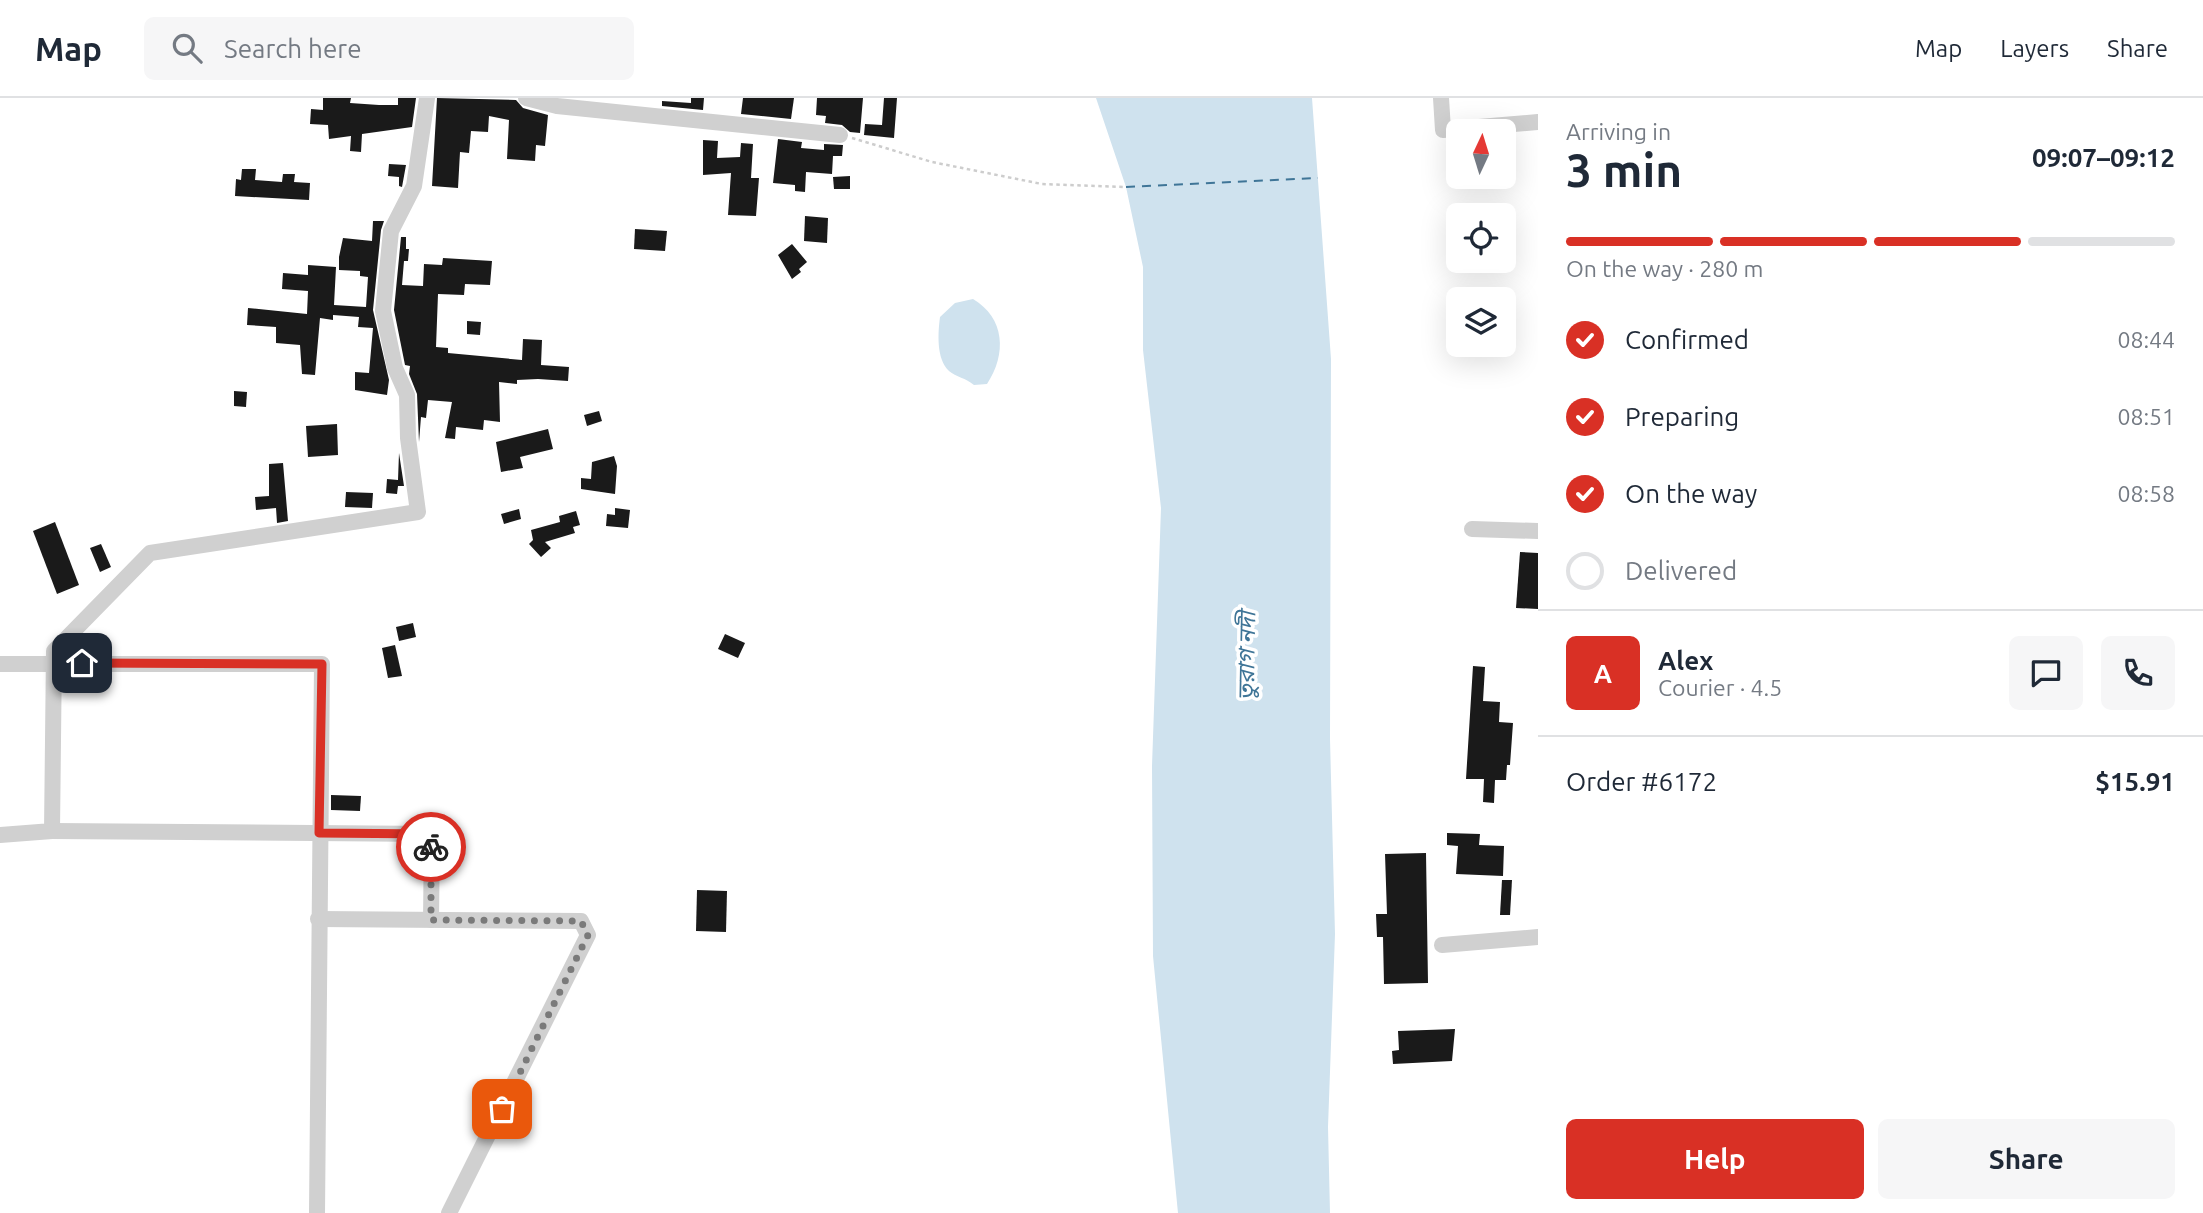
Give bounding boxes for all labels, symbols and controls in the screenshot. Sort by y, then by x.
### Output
search box [144,17,634,80]
icon: search [168,29,206,67]
text: Map [35,30,102,67]
text: Search here [224,34,362,63]
text: Map [1915,35,1962,62]
text: Layers [2000,35,2069,62]
text: Share [2107,35,2168,62]
north arrow [1446,119,1516,189]
map controls [1446,119,1516,357]
text: Arriving in [1566,119,1671,144]
text: 09:07–09:12 [2032,143,2175,172]
text: 3 min [1566,144,1682,196]
button: locate [1446,203,1516,273]
text: On the way · 280 m [1566,256,1763,281]
button: layers [1446,287,1516,357]
icon: check [1566,321,1604,359]
text: Confirmed [1625,325,1749,354]
text: 08:44 [2117,327,2175,352]
icon: check [1566,398,1604,436]
text: Preparing [1625,402,1739,431]
text: 08:51 [2117,404,2175,429]
icon: check [1566,475,1604,513]
text: On the way [1625,479,1757,508]
text: 08:58 [2117,481,2175,506]
text: Delivered [1625,556,1737,585]
water label: তুরাগ নদী [1233,607,1261,701]
pin [52,633,112,693]
button: chat [2009,636,2083,710]
button: phone [2101,636,2175,710]
icon: home [63,644,101,682]
text: Alex [1658,646,1713,675]
text: A [1594,659,1612,688]
text: Courier · 4.5 [1658,675,1782,700]
text: Order #6172 [1566,767,1717,796]
text: $15.91 [2095,767,2175,796]
courier [396,812,466,882]
icon: bike [412,828,450,866]
pin [472,1079,532,1139]
icon: bag [483,1090,521,1128]
button: Help [1566,1119,1864,1199]
button: Share [1878,1119,2175,1199]

